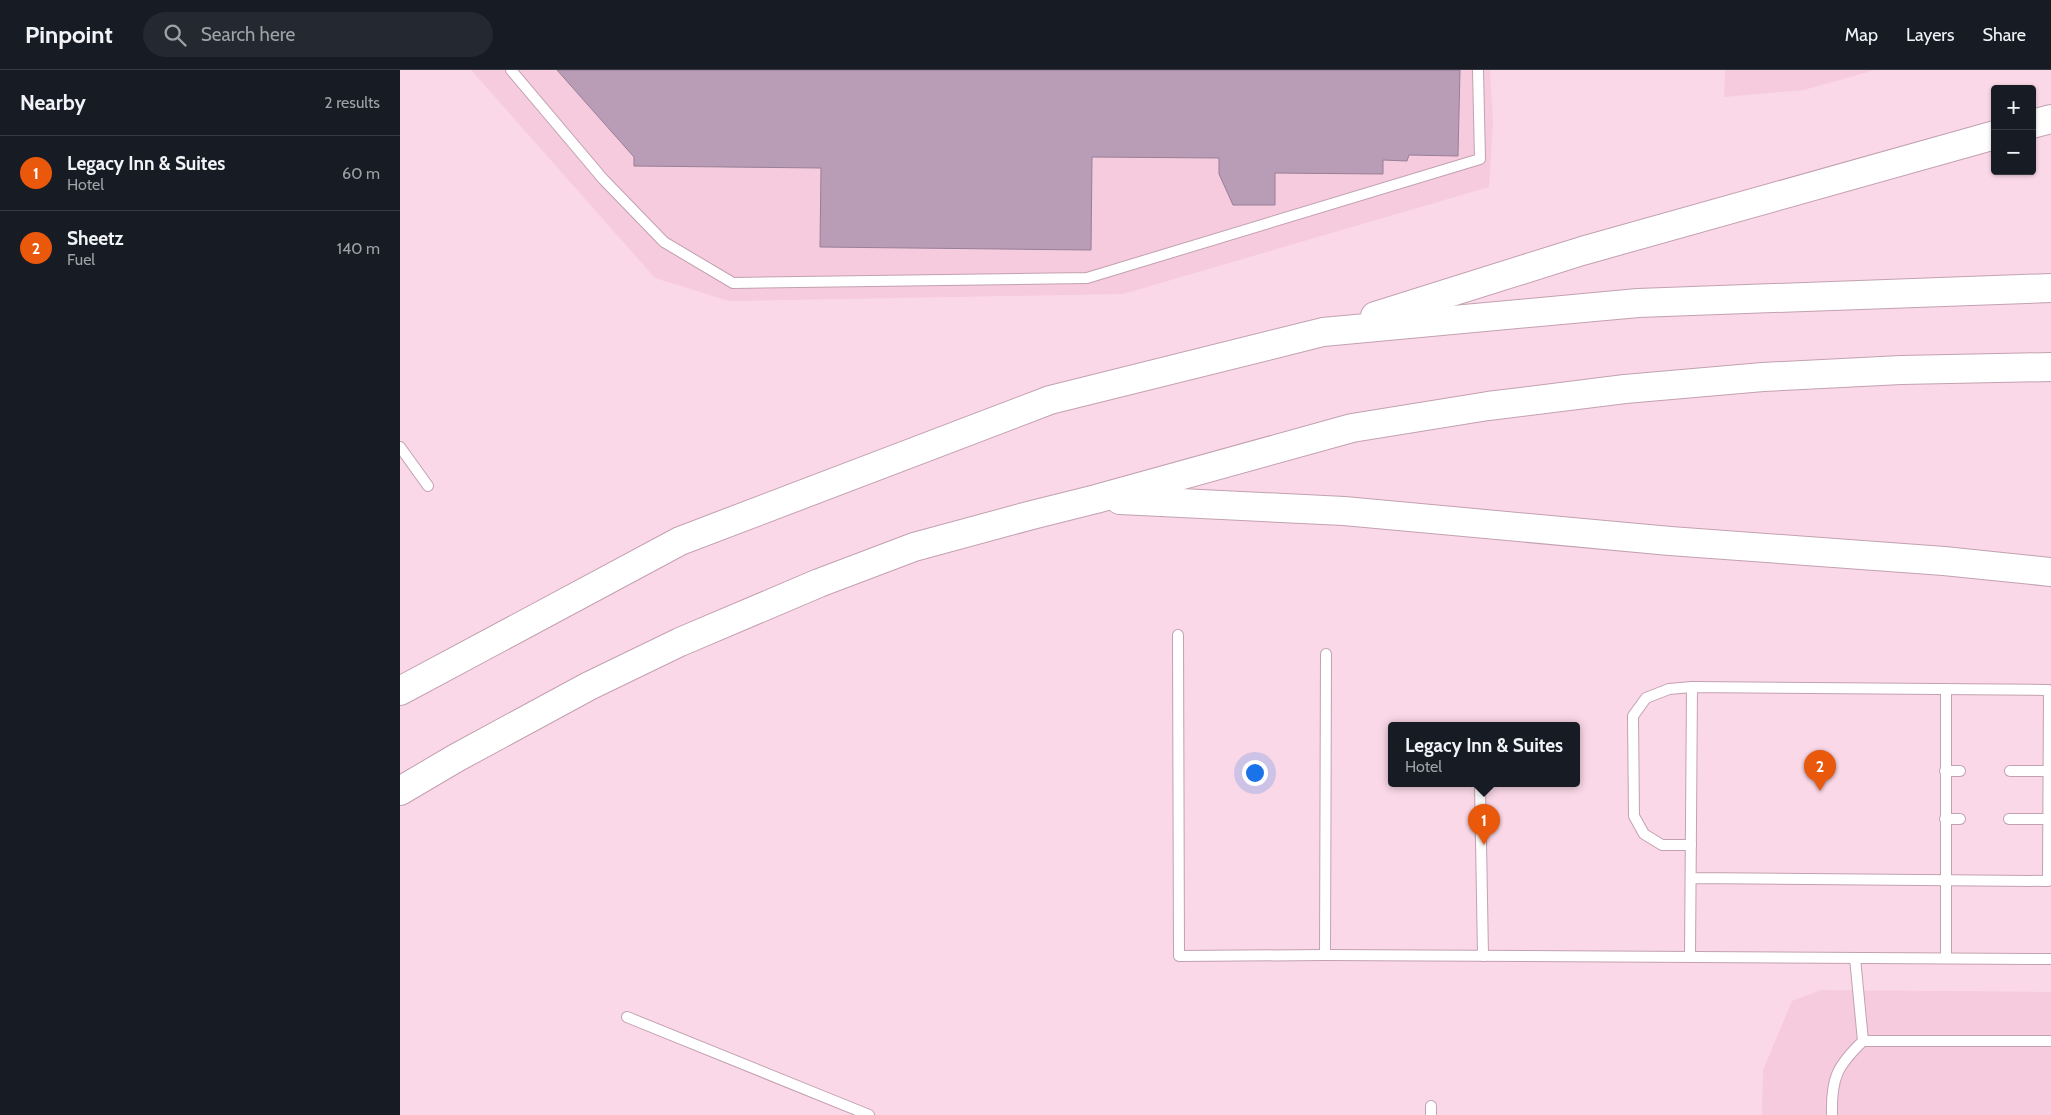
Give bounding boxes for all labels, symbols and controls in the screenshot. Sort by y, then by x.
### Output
search box [143,12,493,57]
text: Pinpoint [25,20,113,49]
icon: search [161,21,189,49]
text: Search here [201,23,295,46]
text: Map [1845,24,1878,46]
text: Layers [1906,24,1955,46]
text: Share [1983,24,2026,46]
map controls [1991,85,2036,175]
button: + [1991,85,2036,130]
text: Nearby [20,90,86,115]
text: 2 results [324,93,380,112]
button: − [1991,130,2036,175]
text: Legacy Inn & Suites [67,152,225,175]
text: 1 [33,164,39,183]
text: 60 m [342,164,380,183]
text: Hotel [67,175,104,194]
text: Sheetz [67,227,123,250]
text: 2 [32,239,40,258]
text: 140 m [337,239,380,258]
text: Fuel [67,250,95,269]
popup [1388,722,1580,787]
text: Legacy Inn & Suites [1405,734,1563,757]
pin: 2 [1804,750,1836,791]
text: Hotel [1405,757,1442,776]
your location [1242,760,1268,786]
pin: 1 [1468,804,1500,845]

